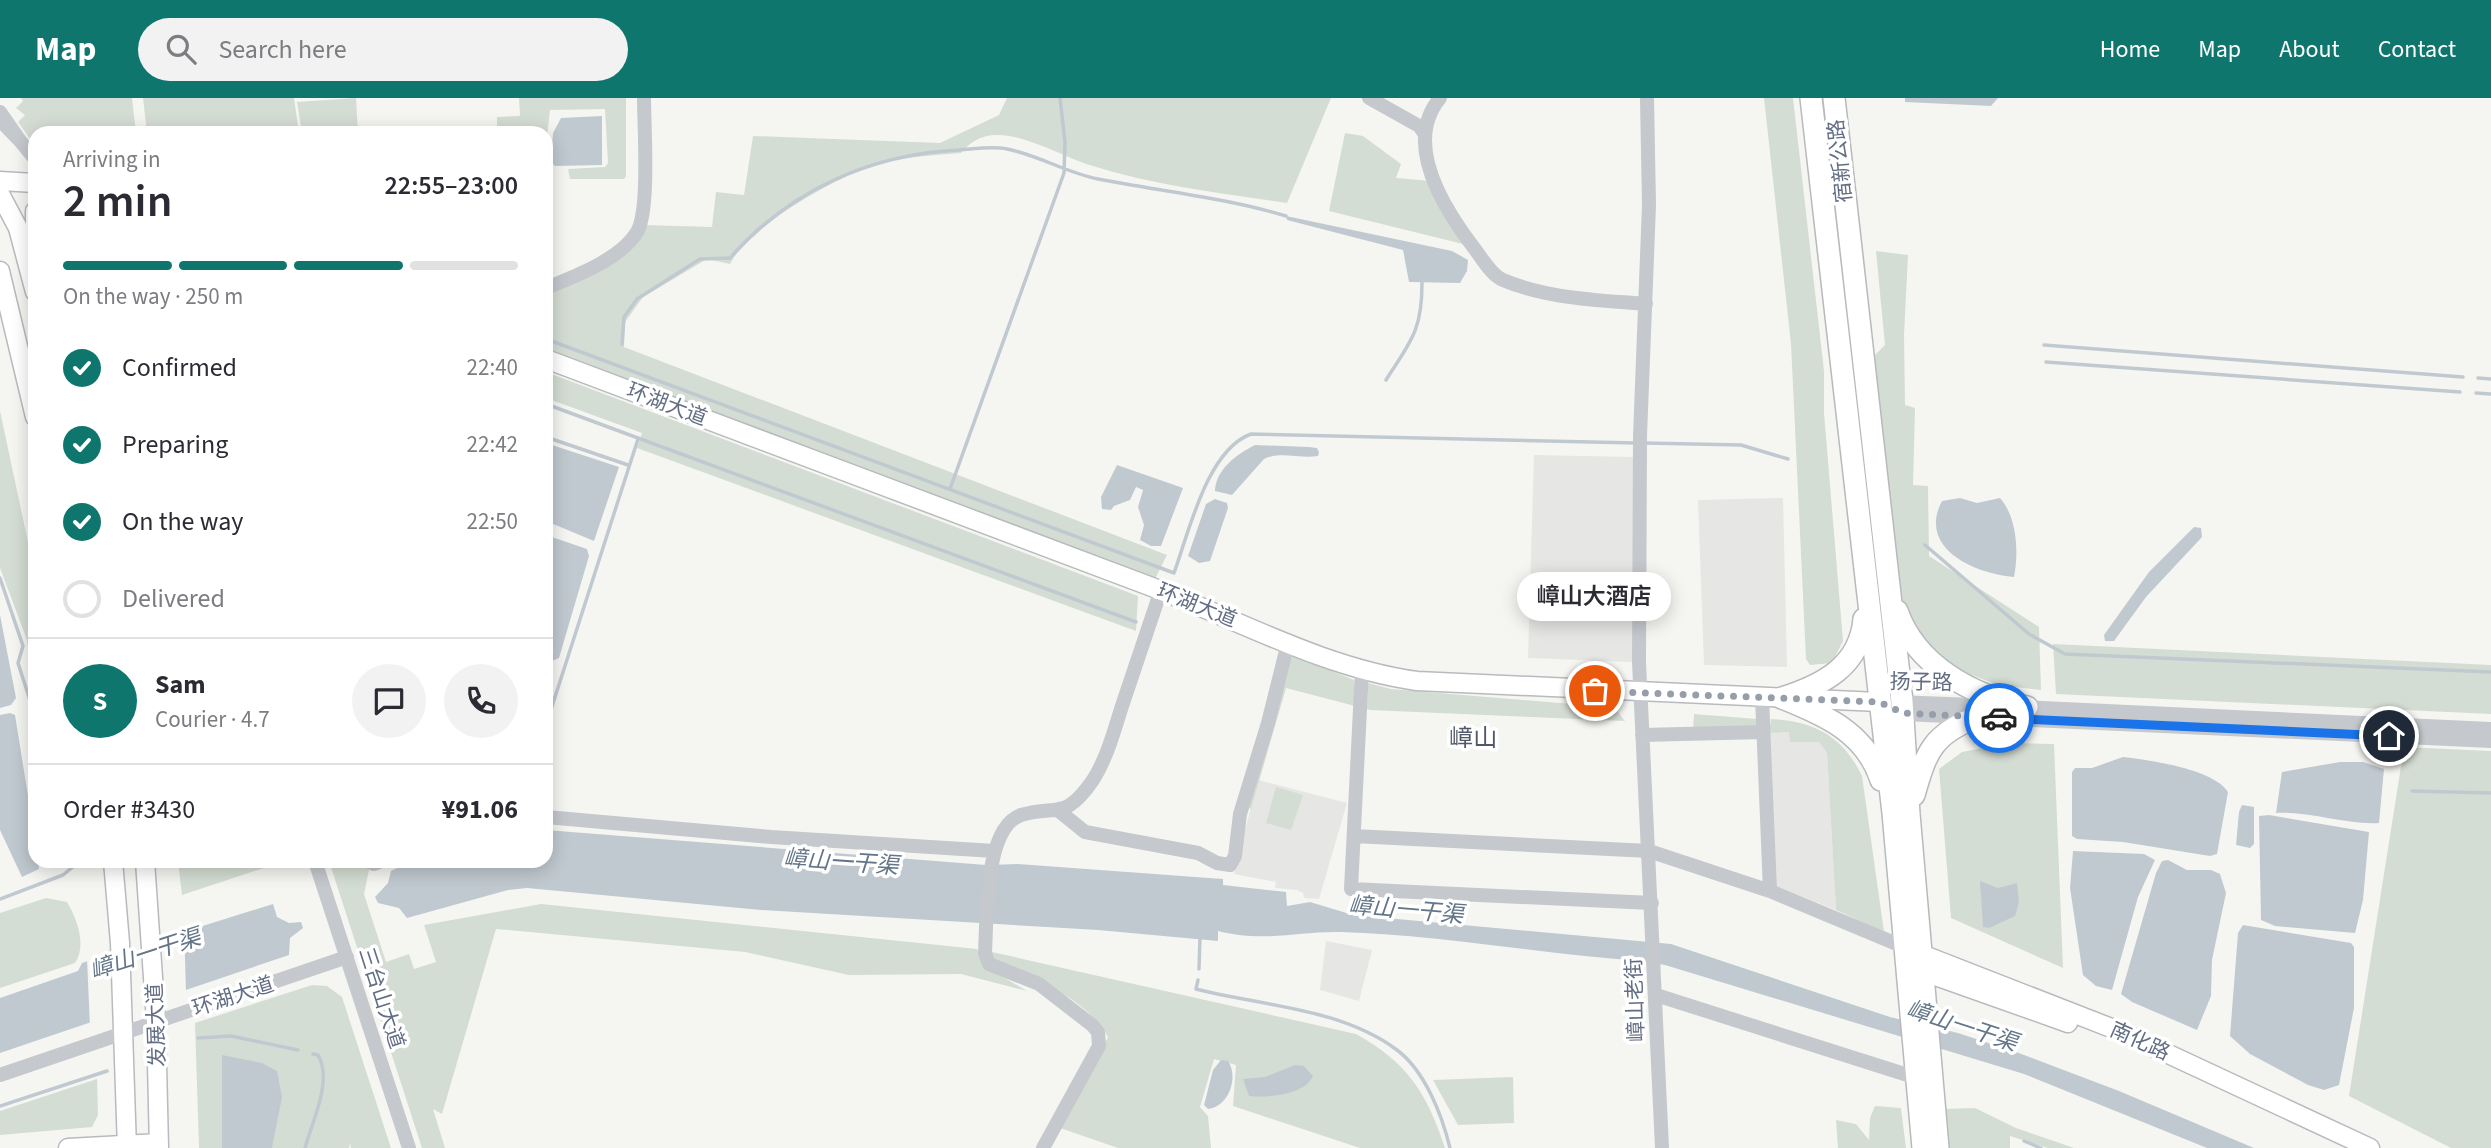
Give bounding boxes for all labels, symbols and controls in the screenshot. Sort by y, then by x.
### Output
search box [138,18,628,81]
text: Map [35,26,96,73]
icon: search [162,30,200,68]
text: Search here [218,31,347,68]
text: Home [2100,32,2160,67]
text: Map [2198,32,2241,67]
text: About [2279,32,2340,67]
text: Contact [2378,32,2456,67]
street label: 宿新公路 [1821,118,1859,204]
text: Arriving in [63,143,161,176]
text: 22:55–23:00 [385,167,518,204]
text: 2 min [63,169,172,234]
text: On the way · 250 m [63,280,243,313]
icon: check [63,349,101,387]
text: Confirmed [122,349,237,386]
text: 22:40 [467,351,518,384]
street label: 环湖大道 [622,375,712,433]
icon: check [63,426,101,464]
text: Preparing [122,426,228,463]
text: 22:42 [467,428,518,461]
icon: check [63,503,101,541]
text: On the way [122,503,243,540]
text: 22:50 [467,505,518,538]
callout: 嶂山大酒店 [1518,572,1672,621]
street label: 环湖大道 [1152,575,1242,635]
text: Delivered [122,580,225,617]
text: 嶂山大酒店 [1537,580,1652,613]
pin [1565,661,1625,721]
button: chat [352,664,426,738]
button: phone [444,664,518,738]
text: Sam [155,666,205,703]
street label: 扬子路 [1889,666,1953,698]
icon: bag [1576,672,1614,710]
text: S [93,683,107,720]
courier [1964,683,2034,753]
icon: car [1980,699,2018,737]
text: Courier · 4.7 [155,703,270,736]
pin [2359,706,2419,766]
icon: home [2370,717,2408,755]
district label: 嶂山 [1449,721,1497,756]
text: Order #3430 [63,791,195,828]
text: ¥91.06 [442,791,518,828]
water label: 嶂山一干渠 [782,842,903,883]
water label: 嶂山一干渠 [1347,889,1468,932]
water label: 嶂山一干渠 [85,920,208,987]
street label: 三台山大道 [352,943,412,1053]
street label: 嶂山老街 [1619,958,1651,1042]
street label: 环湖大道 [188,969,278,1023]
street label: 发展大道 [140,983,172,1067]
water label: 嶂山一干渠 [1902,993,2025,1060]
street label: 南化路 [2105,1014,2175,1068]

